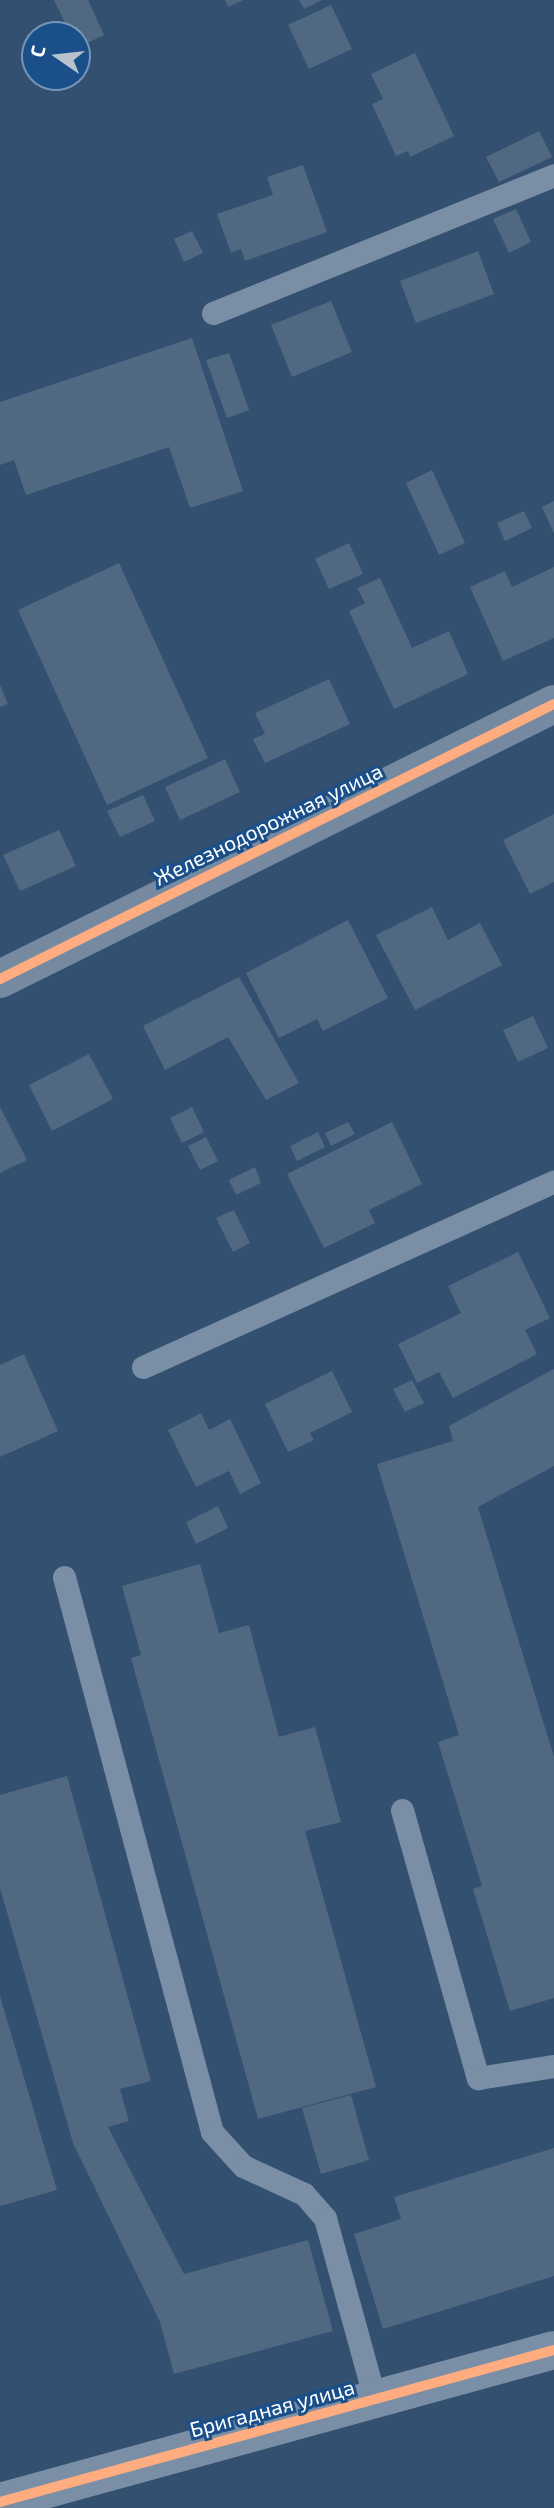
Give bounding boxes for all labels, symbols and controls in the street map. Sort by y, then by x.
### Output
north arrow [21,21,91,91]
text: С [25,43,50,59]
street label: Железнодорожная улица [150,758,386,890]
street label: Бригадная улица [187,2374,357,2442]

